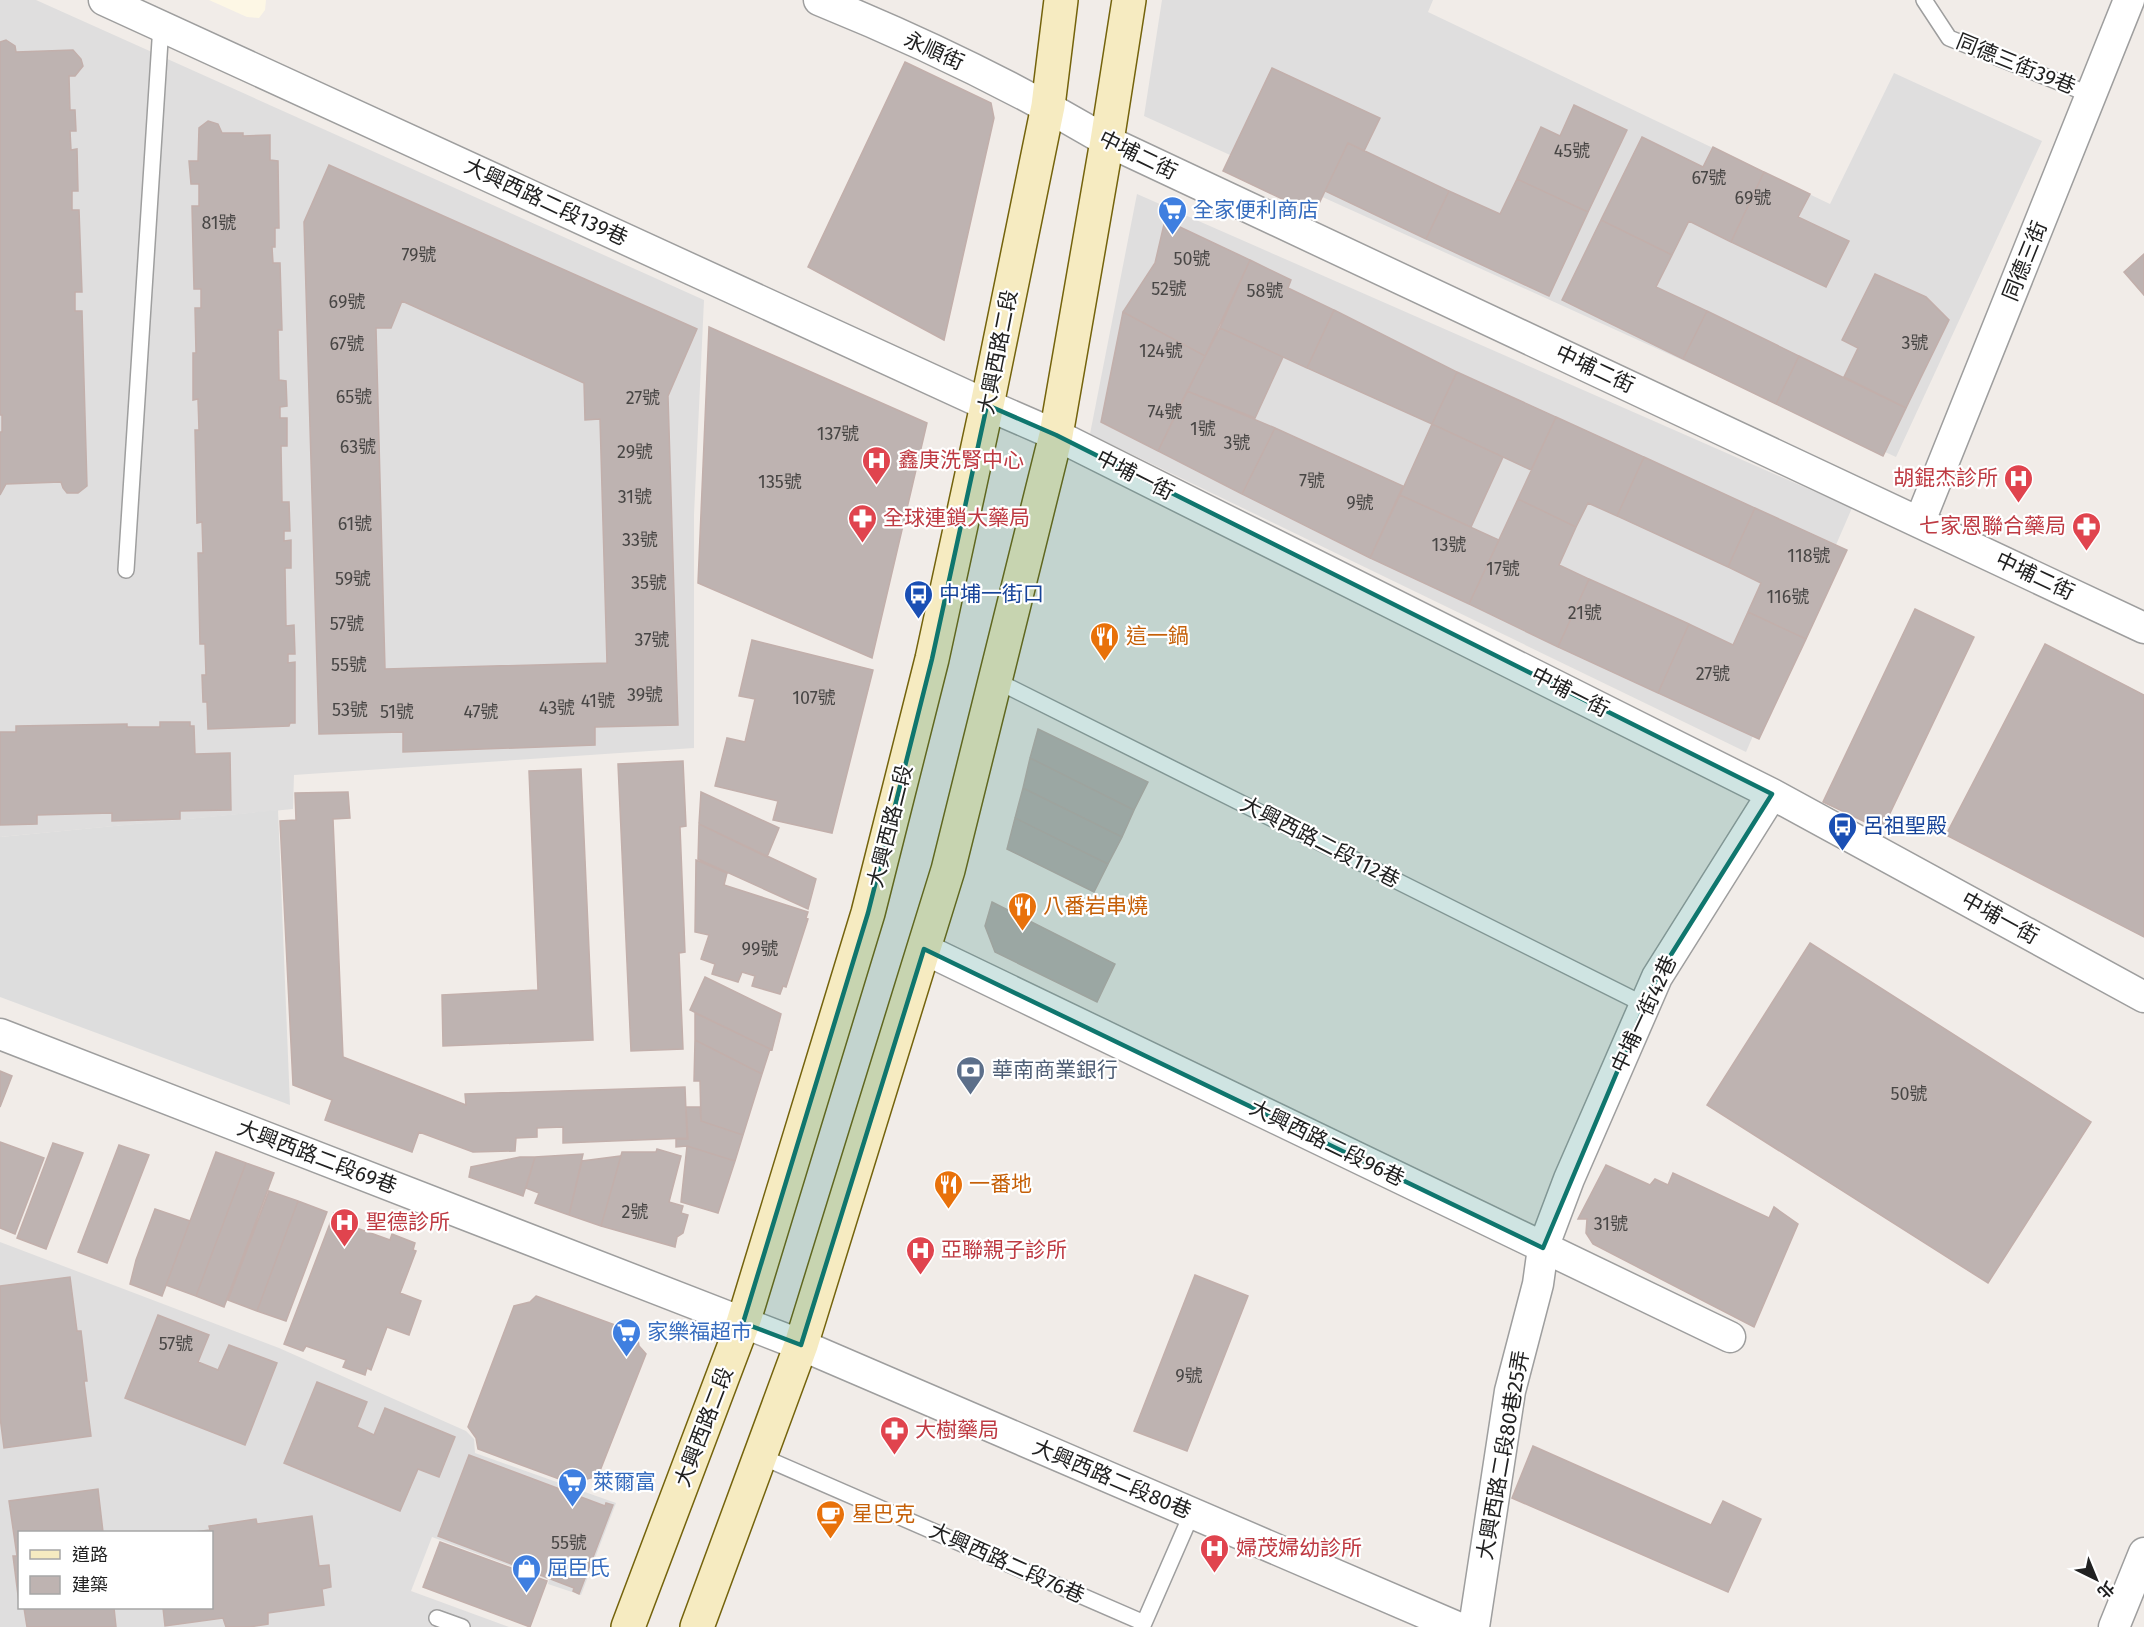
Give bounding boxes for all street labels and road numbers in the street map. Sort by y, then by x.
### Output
street label: 永順街 [900,26,968,76]
street label: 同德三街39巷 [1953,28,2079,100]
street label: 中埔二街 [1095,125,1181,185]
street label: 大興西路二段139巷 [460,153,632,251]
street label: 同德三街 [1997,217,2053,305]
street label: 大興西路二段 [973,288,1023,416]
street label: 中埔二街 [1551,339,1639,399]
street label: 中埔一街 [1092,444,1178,506]
street label: 中埔二街 [1991,546,2079,606]
street label: 中埔一街 [1527,661,1613,723]
street label: 大興西路二段 [862,762,918,890]
street label: 大興西路二段112巷 [1236,791,1404,893]
street label: 中埔一街 [1957,886,2043,950]
street label: 中埔一街42巷 [1606,951,1682,1077]
street label: 大興西路二段96巷 [1245,1094,1409,1192]
street label: 大興西路二段69巷 [233,1115,401,1199]
street label: 大興西路二段80巷25弄 [1472,1348,1534,1562]
street label: 大興西路二段 [669,1364,739,1490]
street label: 大興西路二段80巷 [1029,1434,1195,1524]
street label: 大興西路二段76巷 [925,1517,1089,1609]

